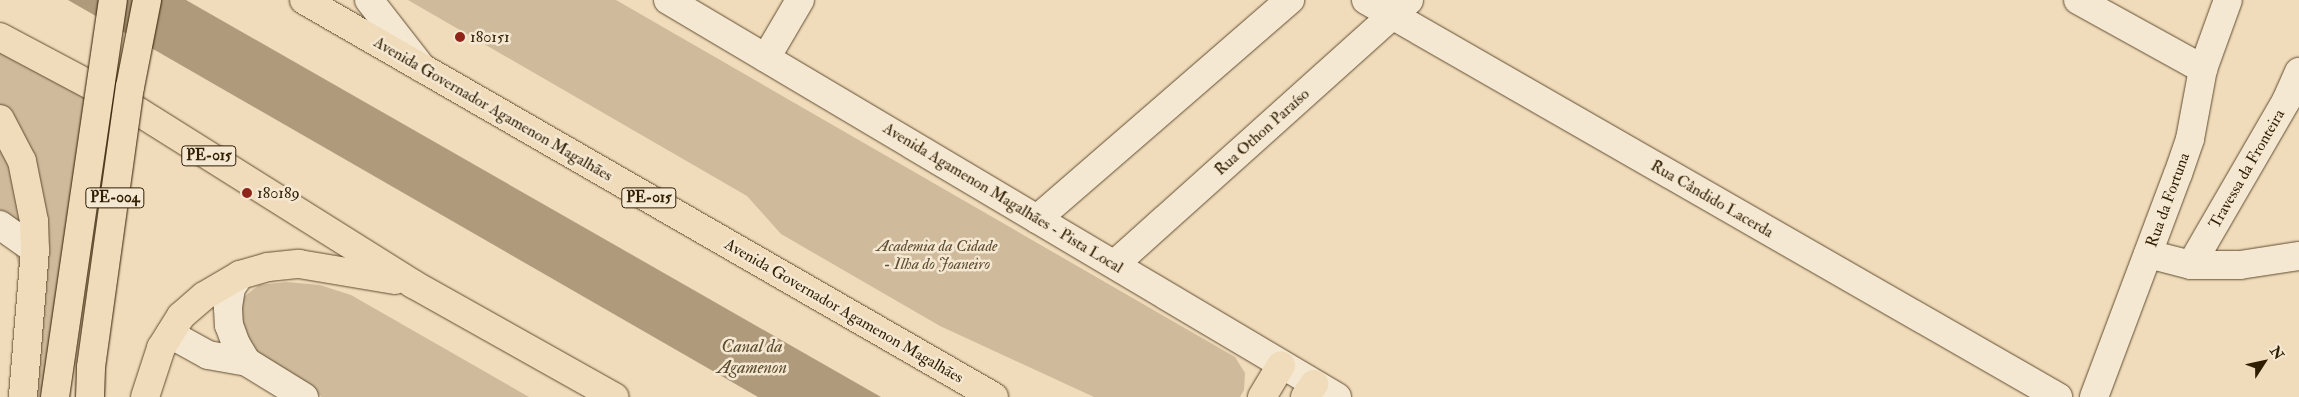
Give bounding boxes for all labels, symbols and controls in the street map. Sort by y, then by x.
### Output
place label: 180151 [470,27,510,47]
marker: 180151 [454,31,466,43]
street label: Avenida Governador Agamenon Magalhães [370,33,616,185]
street label: Rua Othon Paraíso [1211,84,1313,180]
street label: Travessa da Fronteira [2205,106,2289,232]
street label: Avenida Agamenon Magalhães - Pista Local [880,119,1126,277]
road number: PE-015 [180,144,238,168]
street label: Rua da Fortuna [2142,150,2194,250]
street label: Rua Cândido Lacerda [1647,156,1777,242]
place label: 180189 [257,183,300,203]
road number: PE-004 [85,186,145,210]
road number: PE-015 [620,186,678,210]
marker: 180189 [241,187,253,199]
street label: Avenida Governador Agamenon Magalhães [721,235,967,387]
park label: Academia da Cidade - Ilha do Joaneiro [877,236,997,274]
water label: Canal da Agamenon [717,337,787,379]
north arrow [2239,337,2289,387]
text: N [2266,343,2287,363]

